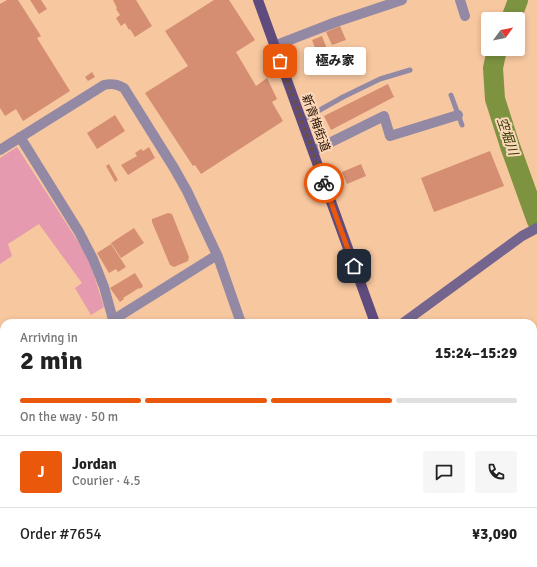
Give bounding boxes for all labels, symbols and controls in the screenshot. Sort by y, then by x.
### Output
north arrow [481,12,525,56]
map controls [481,12,525,56]
pin [263,44,297,78]
callout: 極み家 [304,47,366,75]
icon: bag [269,50,291,72]
text: 極み家 [315,53,355,69]
street label: 新青梅街道 [298,92,333,154]
water label: 空堀川 [493,115,522,159]
courier [304,163,344,203]
icon: bike [313,172,335,194]
pin [337,249,371,283]
icon: home [343,255,365,277]
text: Arriving in [20,330,78,346]
text: 15:24–15:29 [435,344,517,362]
text: 2 min [20,345,83,377]
text: On the way · 50 m [20,409,118,425]
button: chat [423,451,465,493]
button: phone [475,451,517,493]
text: Jordan [72,455,117,473]
text: J [37,463,45,481]
text: Courier · 4.5 [72,473,141,489]
text: Order #7654 [20,525,102,543]
text: ¥3,090 [472,525,517,543]

